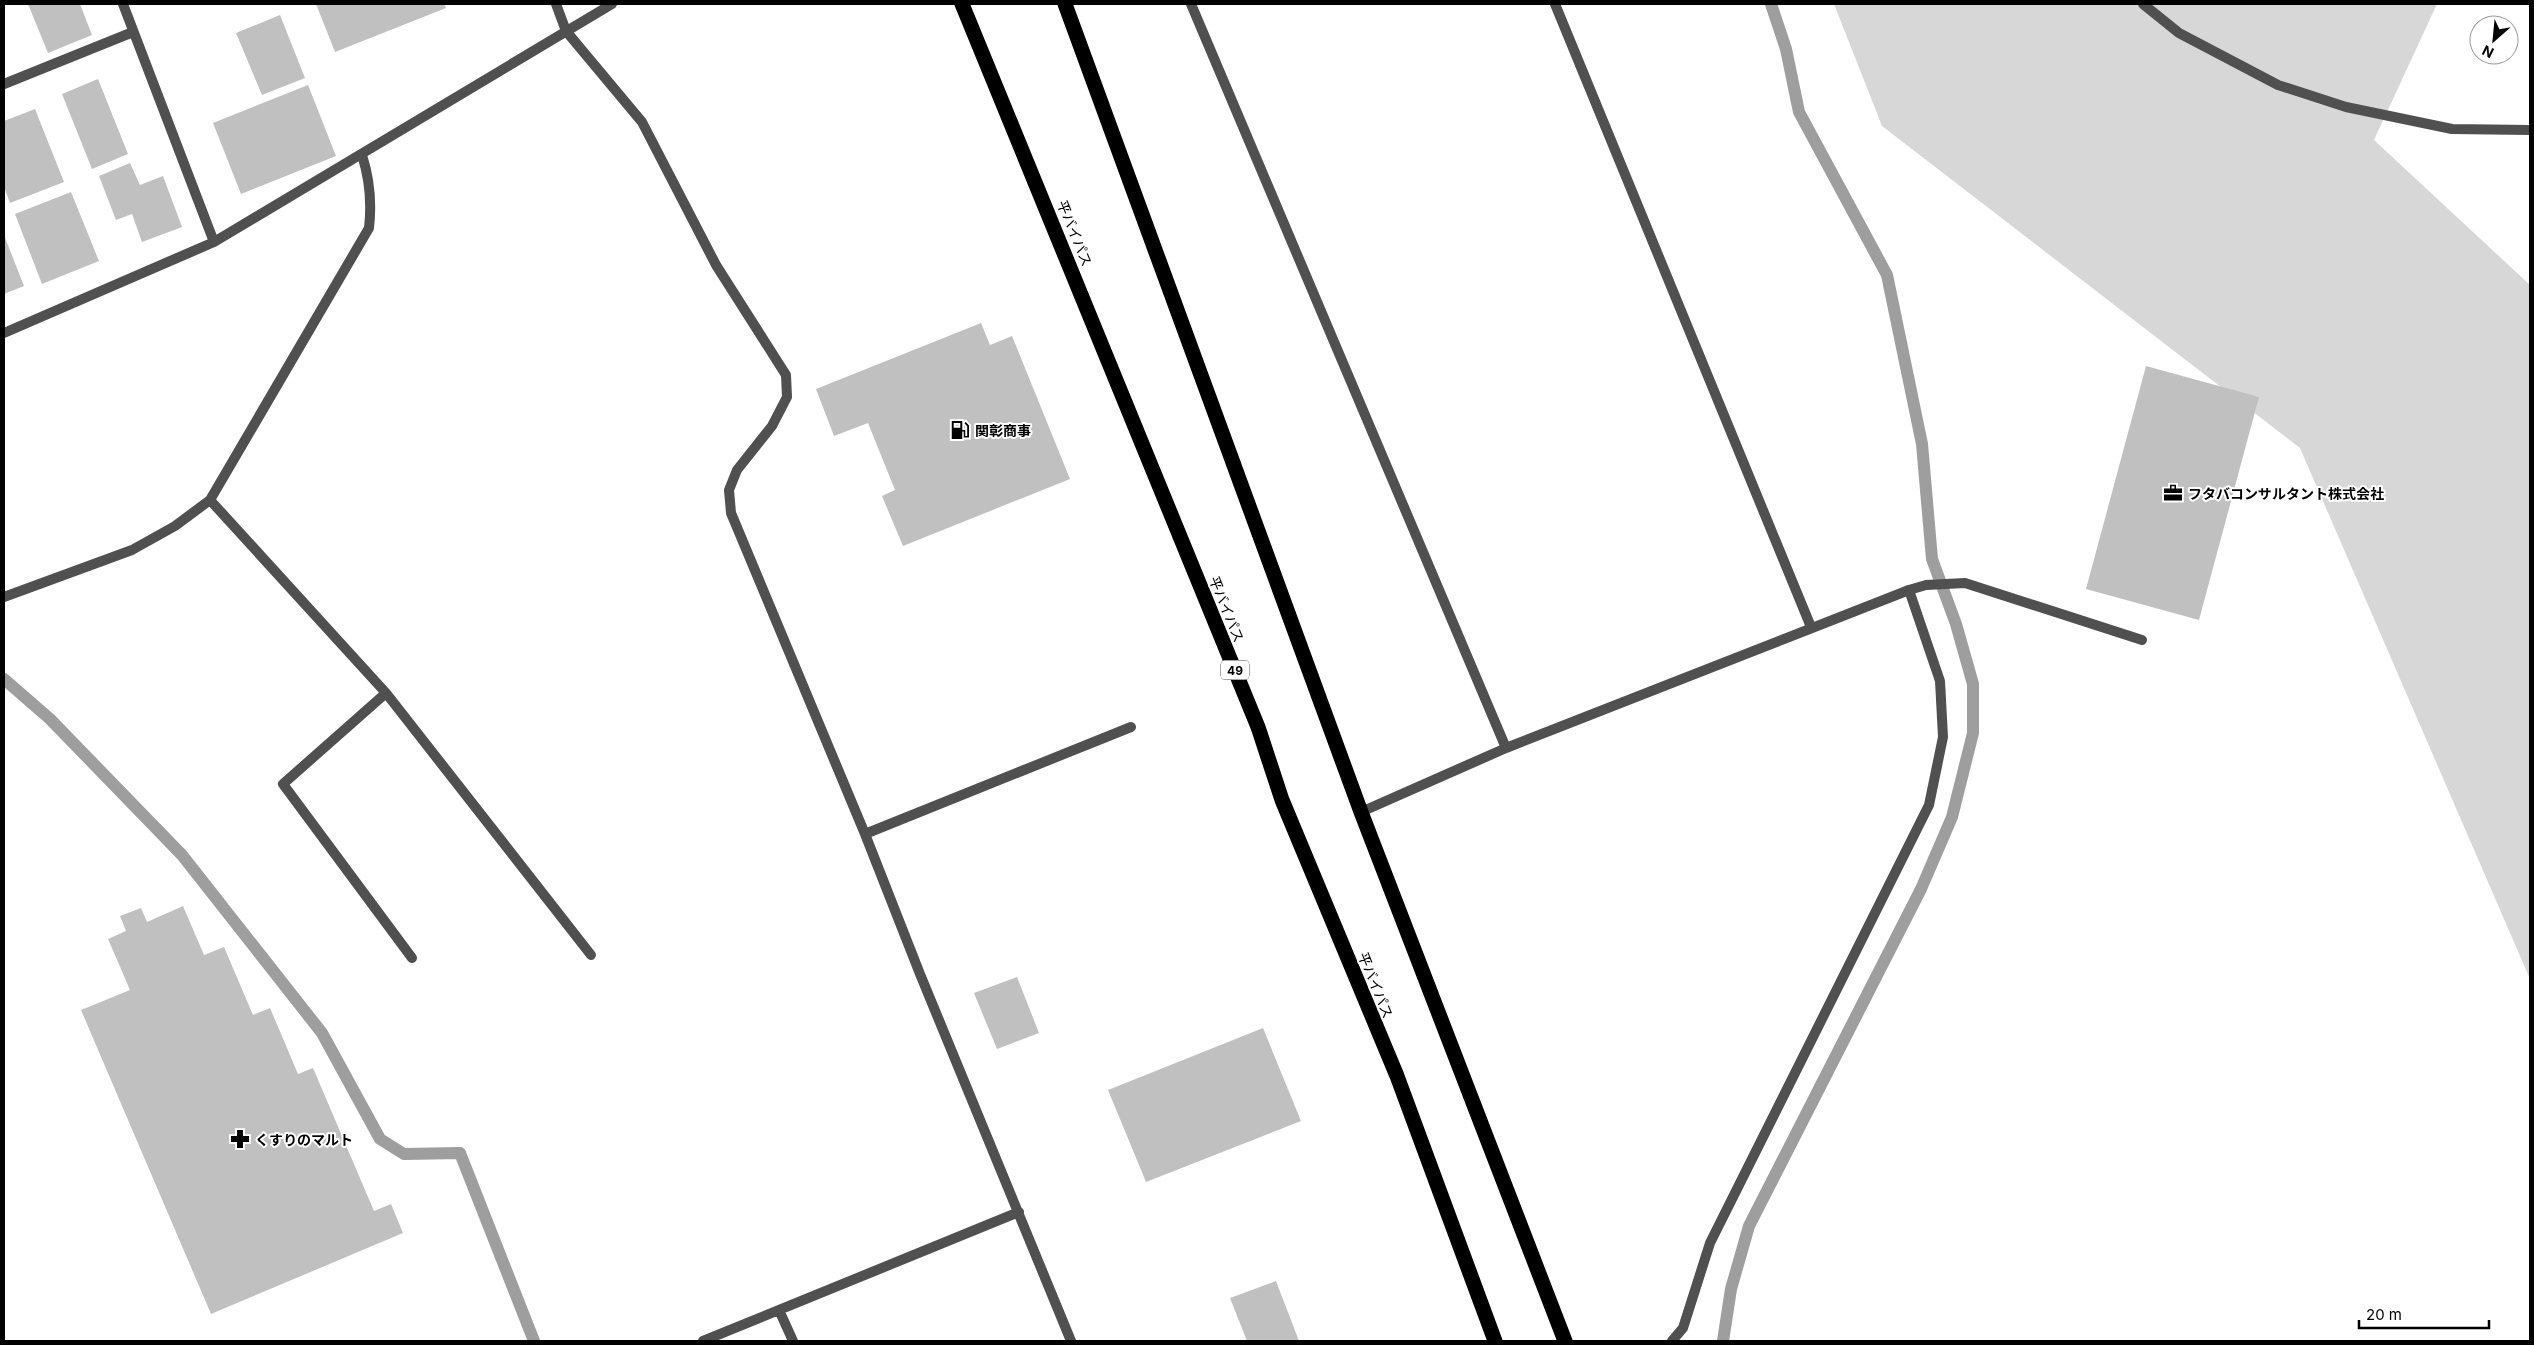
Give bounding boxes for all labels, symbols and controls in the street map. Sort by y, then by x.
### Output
north arrow [2469,15,2519,65]
text: N [2479,42,2496,62]
street label: 平バイパス [1054,197,1096,269]
fuel station icon: 関彰商事 [949,419,971,441]
place label: 関彰商事 [975,422,1031,439]
office icon: フタバコンサルタント株式会社 [2162,482,2184,504]
place label: フタバコンサルタント株式会社 [2188,485,2384,502]
street label: 平バイパス [1206,573,1248,645]
road number: 49 [1221,660,1249,680]
street label: 平バイパス [1355,949,1397,1021]
pharmacy icon: くすりのマルト [229,1128,251,1150]
place label: くすりのマルト [255,1131,353,1148]
scale bar [2359,1298,2489,1330]
text: 20 m [2366,1305,2402,1324]

